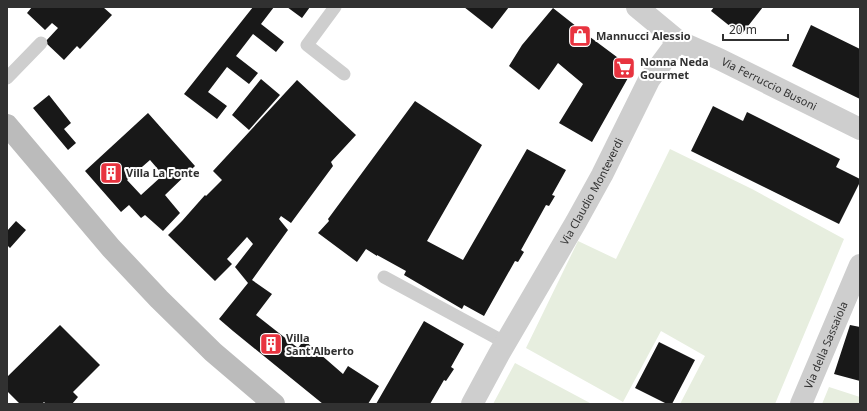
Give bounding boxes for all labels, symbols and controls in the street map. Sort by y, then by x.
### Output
scale bar [723,16,788,42]
text: 20 m [729,21,757,38]
shop icon: Mannucci Alessio [567,23,593,49]
place label: Mannucci Alessio [596,28,691,43]
street label: Via Ferruccio Busoni [719,53,820,113]
place label: Nonna Neda Gourmet [640,54,709,82]
supermarket icon: Nonna Neda Gourmet [611,55,637,81]
street label: Via Claudio Monteverdi [556,135,626,247]
building icon: Villa La Fonte [98,160,124,186]
place label: Villa La Fonte [126,165,200,180]
street label: Via della Sassaiola [800,299,851,391]
place label: Villa Sant'Alberto [286,330,354,358]
building icon: Villa Sant'Alberto [258,331,284,357]

